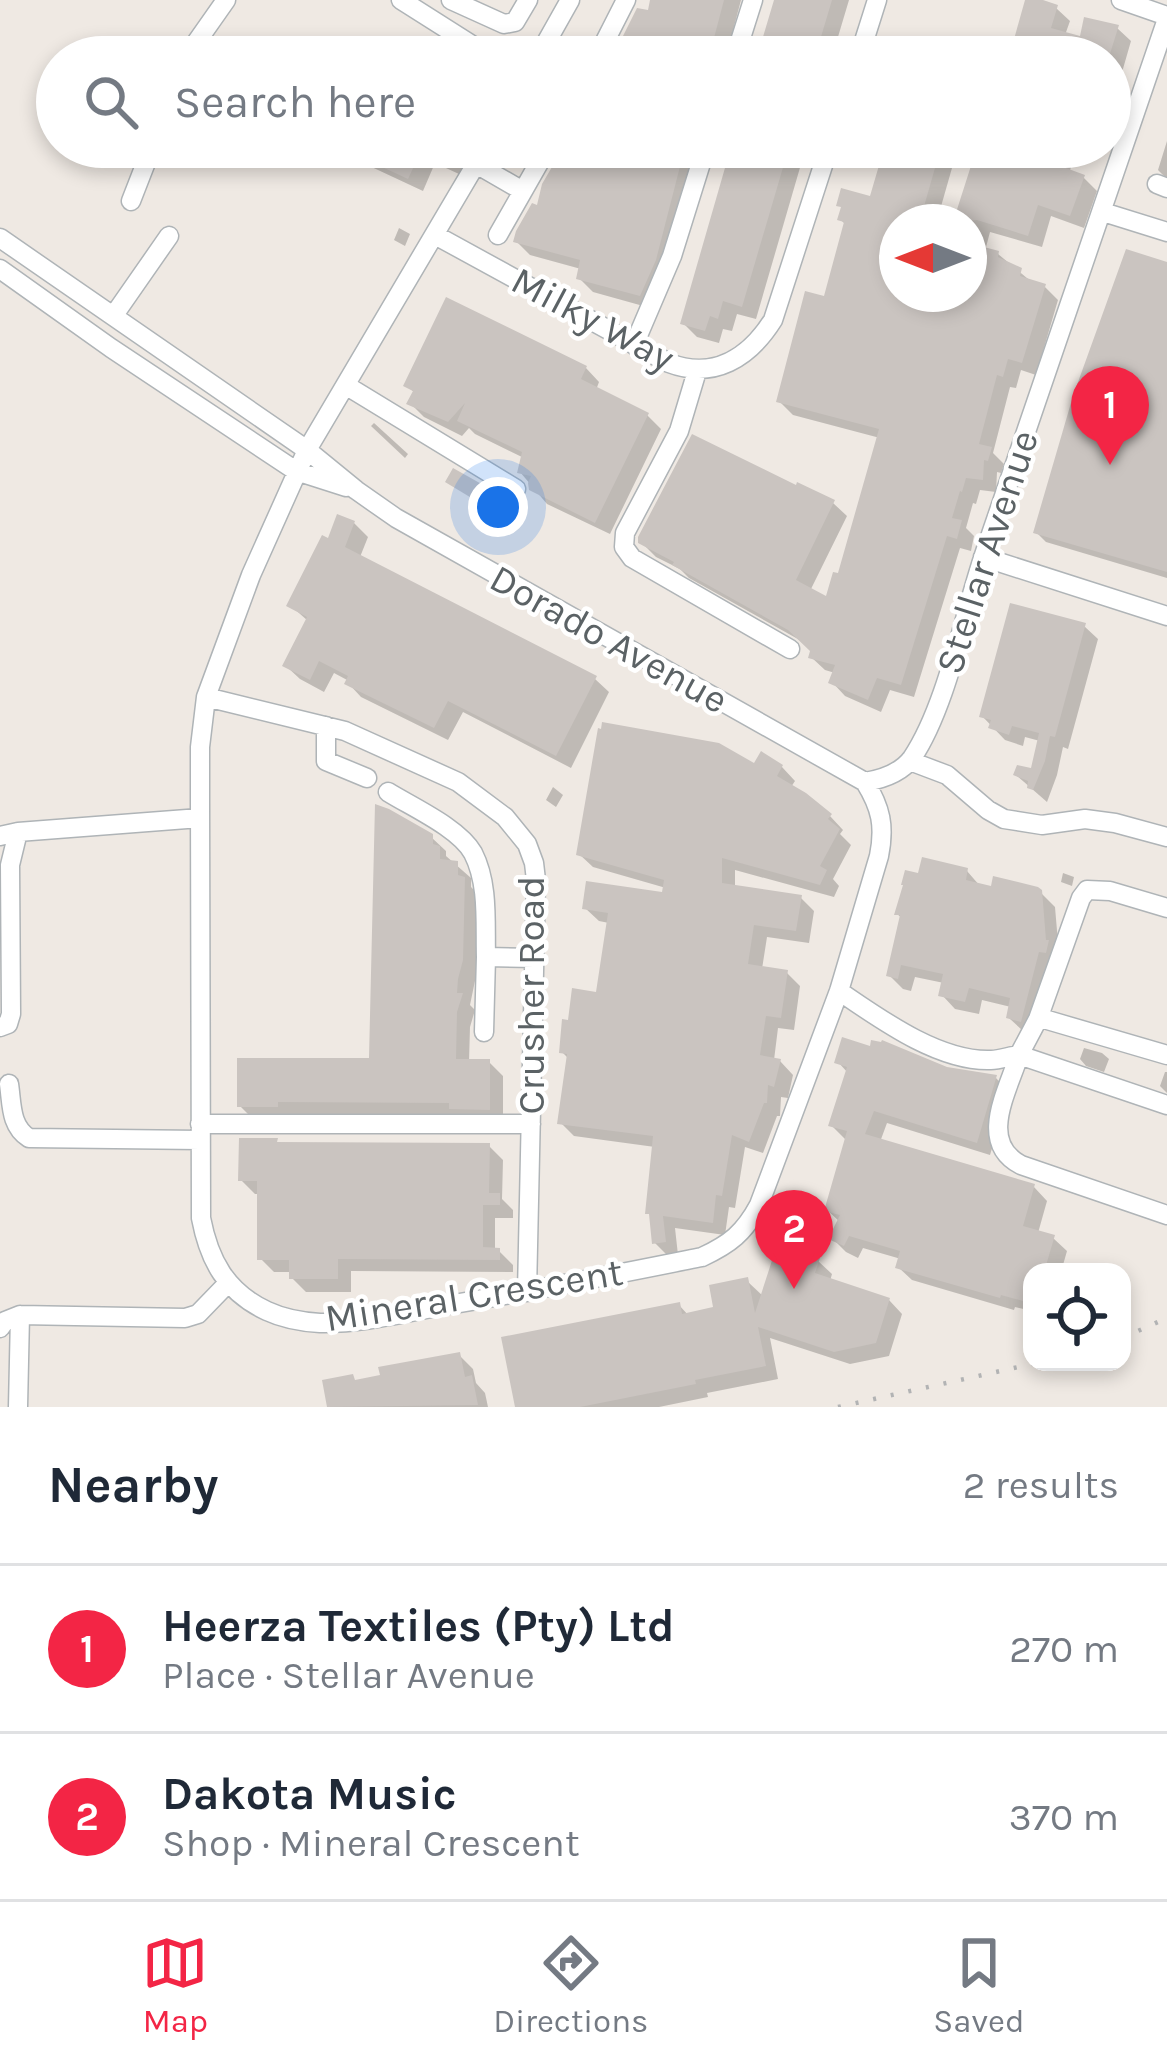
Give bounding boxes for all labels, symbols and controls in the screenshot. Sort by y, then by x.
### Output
search box [36,36,1131,168]
icon: search [78,69,144,135]
text: Search here [174,76,416,128]
north arrow [879,204,987,312]
street label: Milky Way [504,257,682,381]
pin: 1 [1071,366,1149,465]
street label: Stellar Avenue [926,424,1048,680]
your location [468,477,528,537]
street label: Dorado Avenue [482,555,736,723]
street label: Crusher Road [508,876,554,1114]
pin: 2 [755,1190,833,1289]
street label: Mineral Crescent [322,1249,626,1341]
map controls [1023,1263,1131,1371]
button: locate [1023,1263,1131,1371]
text: Nearby [48,1455,218,1515]
text: 2 results [963,1462,1119,1508]
text: Heerza Textiles (Pty) Ltd [162,1600,675,1652]
text: 1 [80,1626,94,1672]
text: 270 m [1009,1626,1119,1672]
text: Place · Stellar Avenue [162,1652,535,1698]
text: Dakota Music [162,1768,457,1820]
text: 2 [75,1794,99,1840]
text: 370 m [1009,1794,1119,1840]
text: Shop · Mineral Crescent [162,1820,580,1866]
tab: Map [142,1930,208,2040]
tab: Directions [493,1930,648,2040]
tab: Saved [933,1930,1025,2040]

